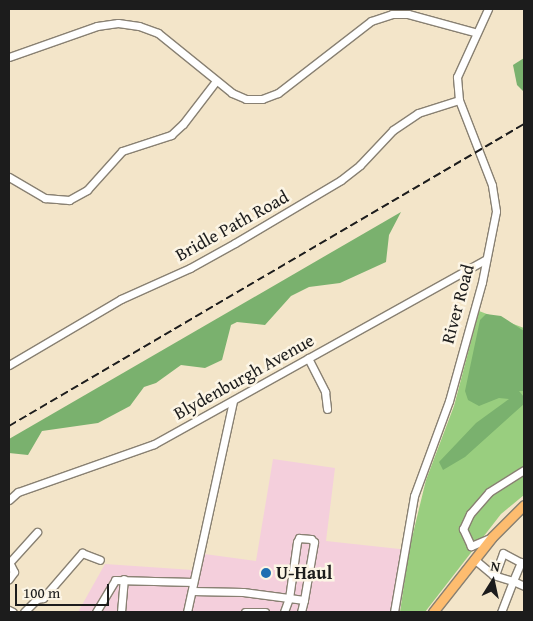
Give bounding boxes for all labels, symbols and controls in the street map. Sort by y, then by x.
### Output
street label: Bridle Path Road [172,186,292,266]
street label: River Road [437,262,479,346]
street label: Blydenburgh Avenue [170,329,318,425]
north arrow [468,556,518,606]
text: N [489,556,502,577]
place label: U-Haul [276,562,332,584]
marker: U-Haul [260,567,272,579]
scale bar [18,574,111,606]
text: 100 m [23,582,60,603]

